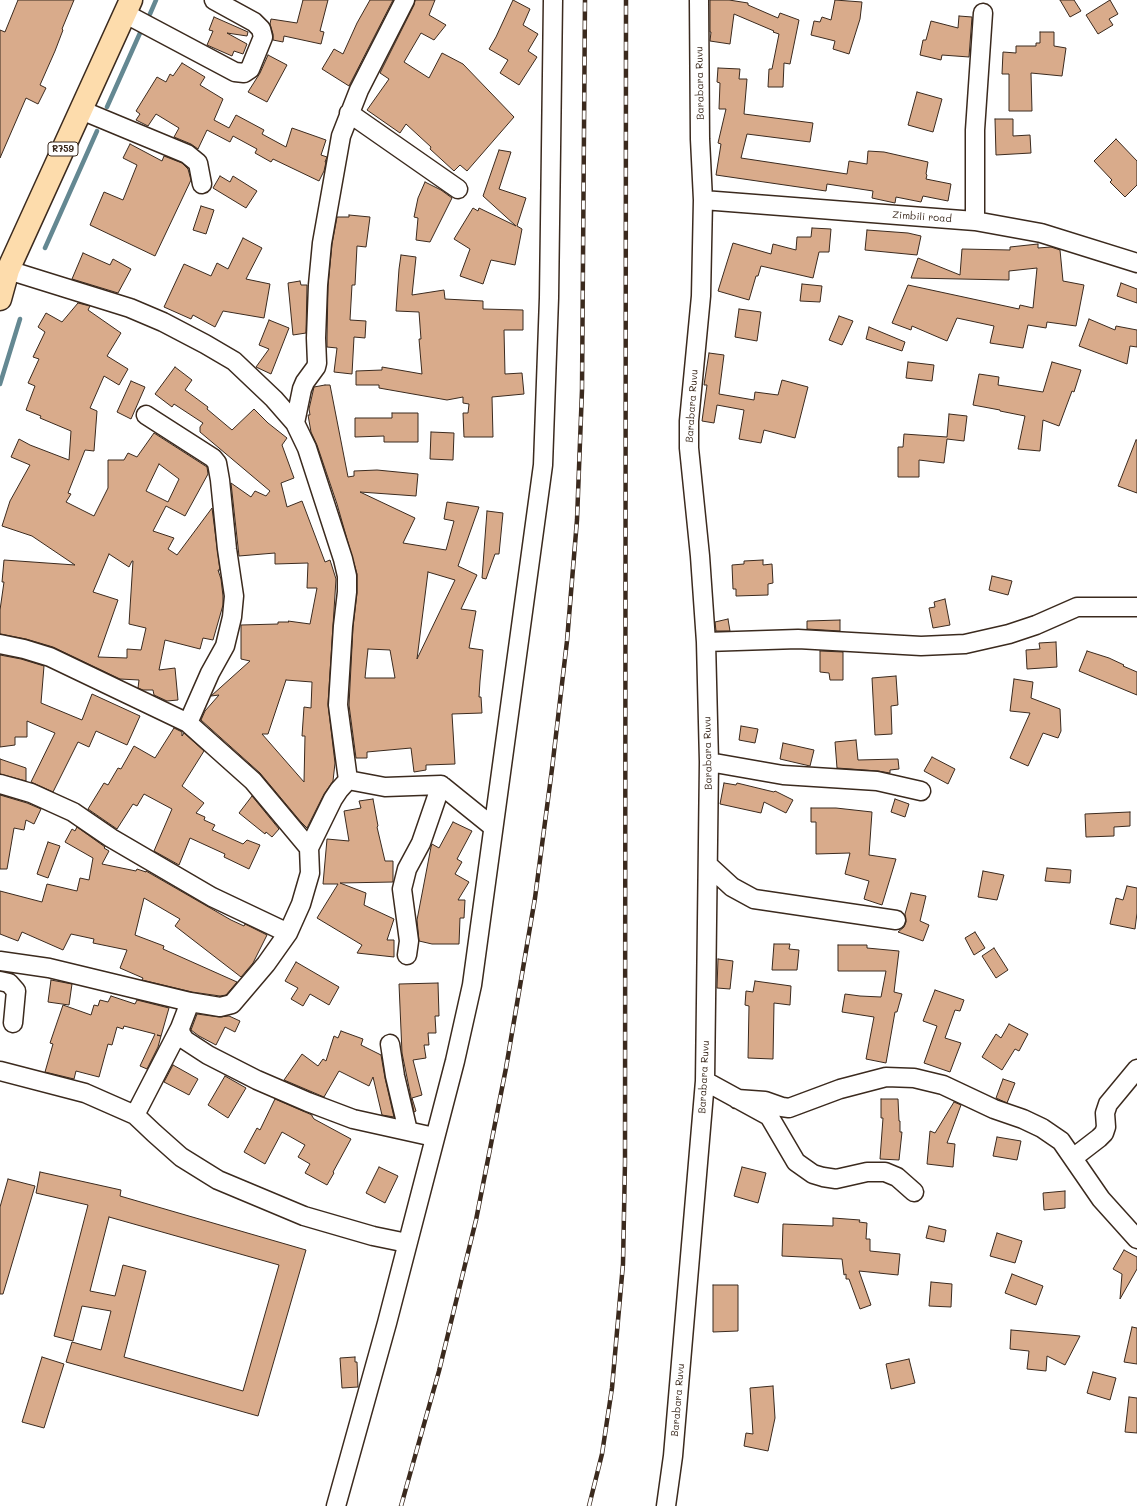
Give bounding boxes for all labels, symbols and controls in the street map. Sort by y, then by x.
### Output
street label: Barabara Ruvu [693,46,707,120]
road number: R759 [48,142,78,156]
street label: Zimbili road [892,209,952,225]
street label: Barabara Ruvu [683,369,701,443]
street label: Barabara Ruvu [701,716,715,790]
street label: Barabara Ruvu [696,1040,712,1114]
street label: Barabara Ruvu [669,1363,687,1437]

